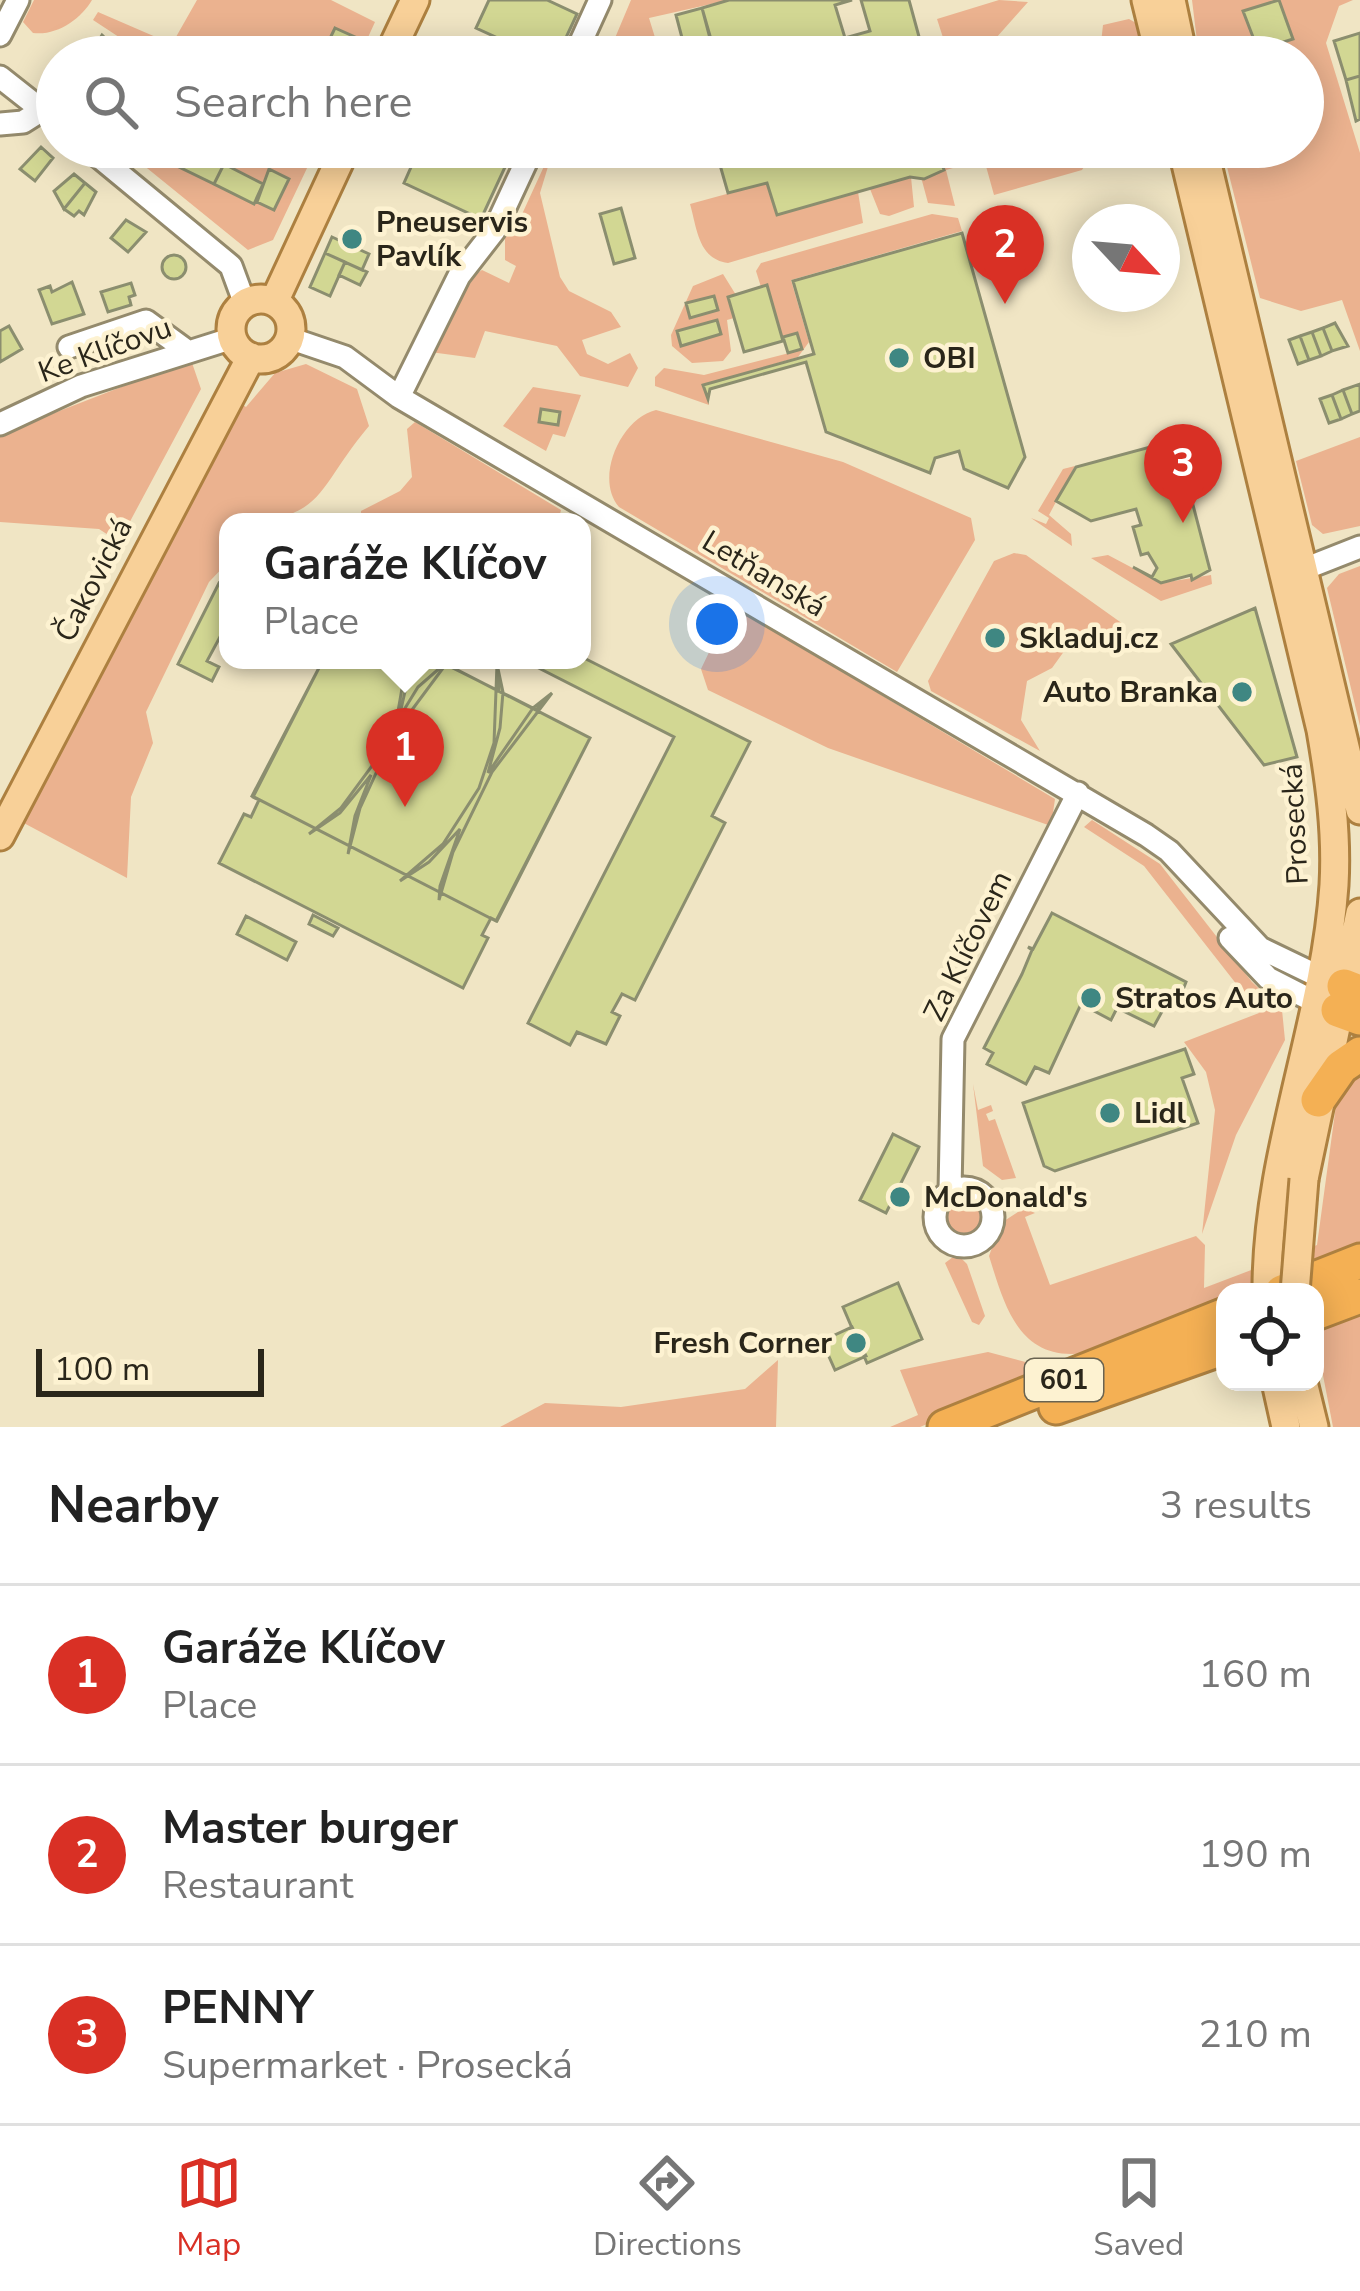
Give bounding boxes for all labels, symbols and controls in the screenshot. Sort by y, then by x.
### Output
search box [36,36,1324,168]
icon: search [78,69,144,135]
text: Search here [174,72,413,133]
place label: Pneuservis Pavlík [376,202,528,277]
north arrow [1072,204,1180,312]
pin: 2 [966,205,1044,304]
marker: Pneuservis Pavlík [339,226,365,252]
street label: Ke Klíčovu [33,307,177,393]
place label: OBI [923,338,976,379]
marker: OBI [886,345,912,371]
pin: 3 [1144,424,1222,523]
street label: Čakovická [45,511,143,649]
popup [219,513,591,669]
street label: Letňanská [694,521,834,627]
text: Garáže Klíčov [264,534,546,595]
your location [687,594,747,654]
text: Place [264,595,359,648]
place label: Skladuj.cz [1019,618,1158,659]
marker: Skladuj.cz [982,625,1008,651]
place label: Auto Branka [1043,672,1218,713]
marker: Auto Branka [1229,679,1255,705]
pin: 1 [366,708,444,807]
street label: Prosecká [1271,763,1319,885]
street label: Za Klíčovem [914,864,1022,1028]
place label: Stratos Auto [1115,978,1293,1019]
marker: Stratos Auto [1078,985,1104,1011]
place label: Lidl [1134,1093,1187,1134]
marker: Lidl [1097,1100,1123,1126]
place label: McDonald's [924,1177,1088,1218]
marker: McDonald's [887,1184,913,1210]
map controls [1216,1283,1324,1391]
button: locate [1216,1283,1324,1391]
place label: Fresh Corner [653,1323,832,1364]
marker: Fresh Corner [843,1330,869,1356]
scale bar [36,1343,264,1396]
text: 100 m [54,1347,150,1392]
road number: 601 [1025,1359,1103,1401]
text: Nearby [48,1470,219,1540]
text: 3 results [1160,1479,1312,1532]
text: Garáže Klíčov [162,1618,445,1679]
text: 1 [75,1648,99,1701]
text: 160 m [1198,1648,1312,1701]
text: Place [162,1679,257,1732]
text: Master burger [162,1798,458,1859]
text: 2 [75,1828,99,1881]
text: 190 m [1198,1828,1312,1881]
text: Restaurant [162,1859,353,1912]
text: PENNY [162,1978,313,2039]
text: 3 [75,2008,99,2061]
text: 210 m [1198,2008,1312,2061]
text: Supermarket · Prosecká [162,2039,573,2092]
tab: Map [176,2150,242,2267]
tab: Directions [593,2150,742,2267]
tab: Saved [1093,2150,1184,2267]

